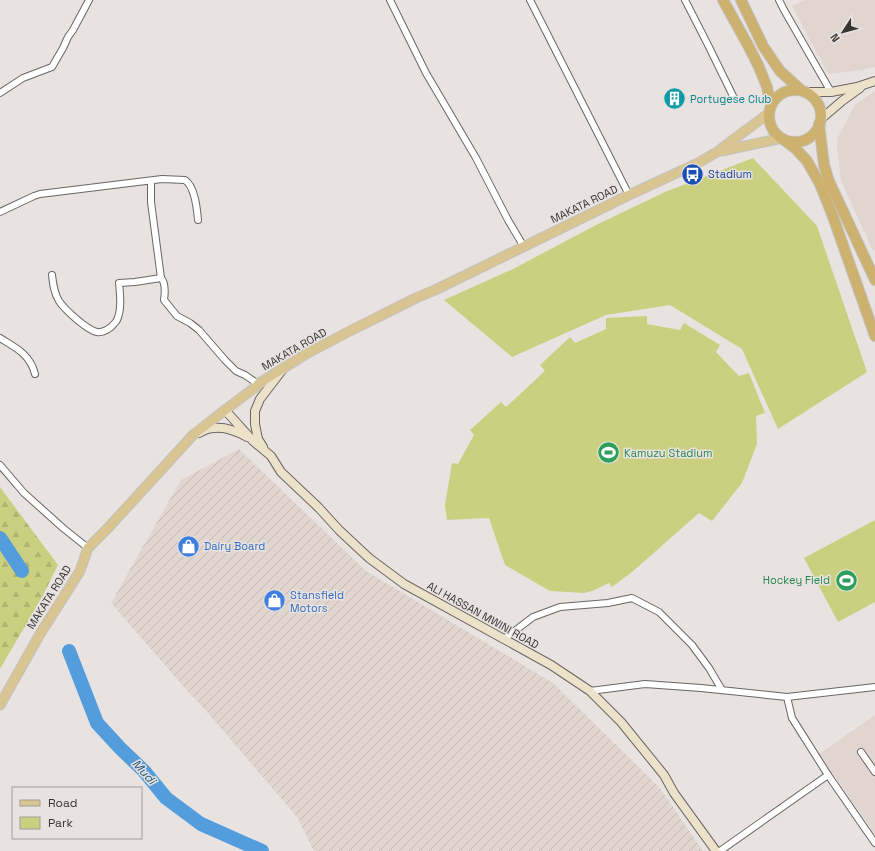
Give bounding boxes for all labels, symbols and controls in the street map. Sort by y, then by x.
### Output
north arrow [823,12,863,52]
text: N [827,31,843,45]
building icon: Portugese Club [662,86,688,112]
place label: Portugese Club [690,92,771,106]
bus stop icon: Stadium [680,161,706,187]
place label: Stadium [708,167,752,181]
street label: MAKATA ROAD [548,182,620,226]
street label: MAKATA ROAD [259,325,329,373]
sports icon: Kamuzu Stadium [596,440,622,466]
place label: Kamuzu Stadium [624,446,712,460]
shop icon: Dairy Board [175,533,201,559]
place label: Dairy Board [204,539,265,553]
street label: MAKATA ROAD [24,562,74,632]
sports icon: Hockey Field [833,567,859,593]
place label: Hockey Field [763,573,830,587]
street label: ALI HASSAN MWINI ROAD [424,578,542,652]
shop icon: Stansfield Motors [261,588,287,614]
place label: Stansfield Motors [290,588,344,615]
water label: Mudi [129,756,161,789]
legend [12,787,142,839]
text: Road [48,795,77,811]
text: Park [48,815,73,831]

